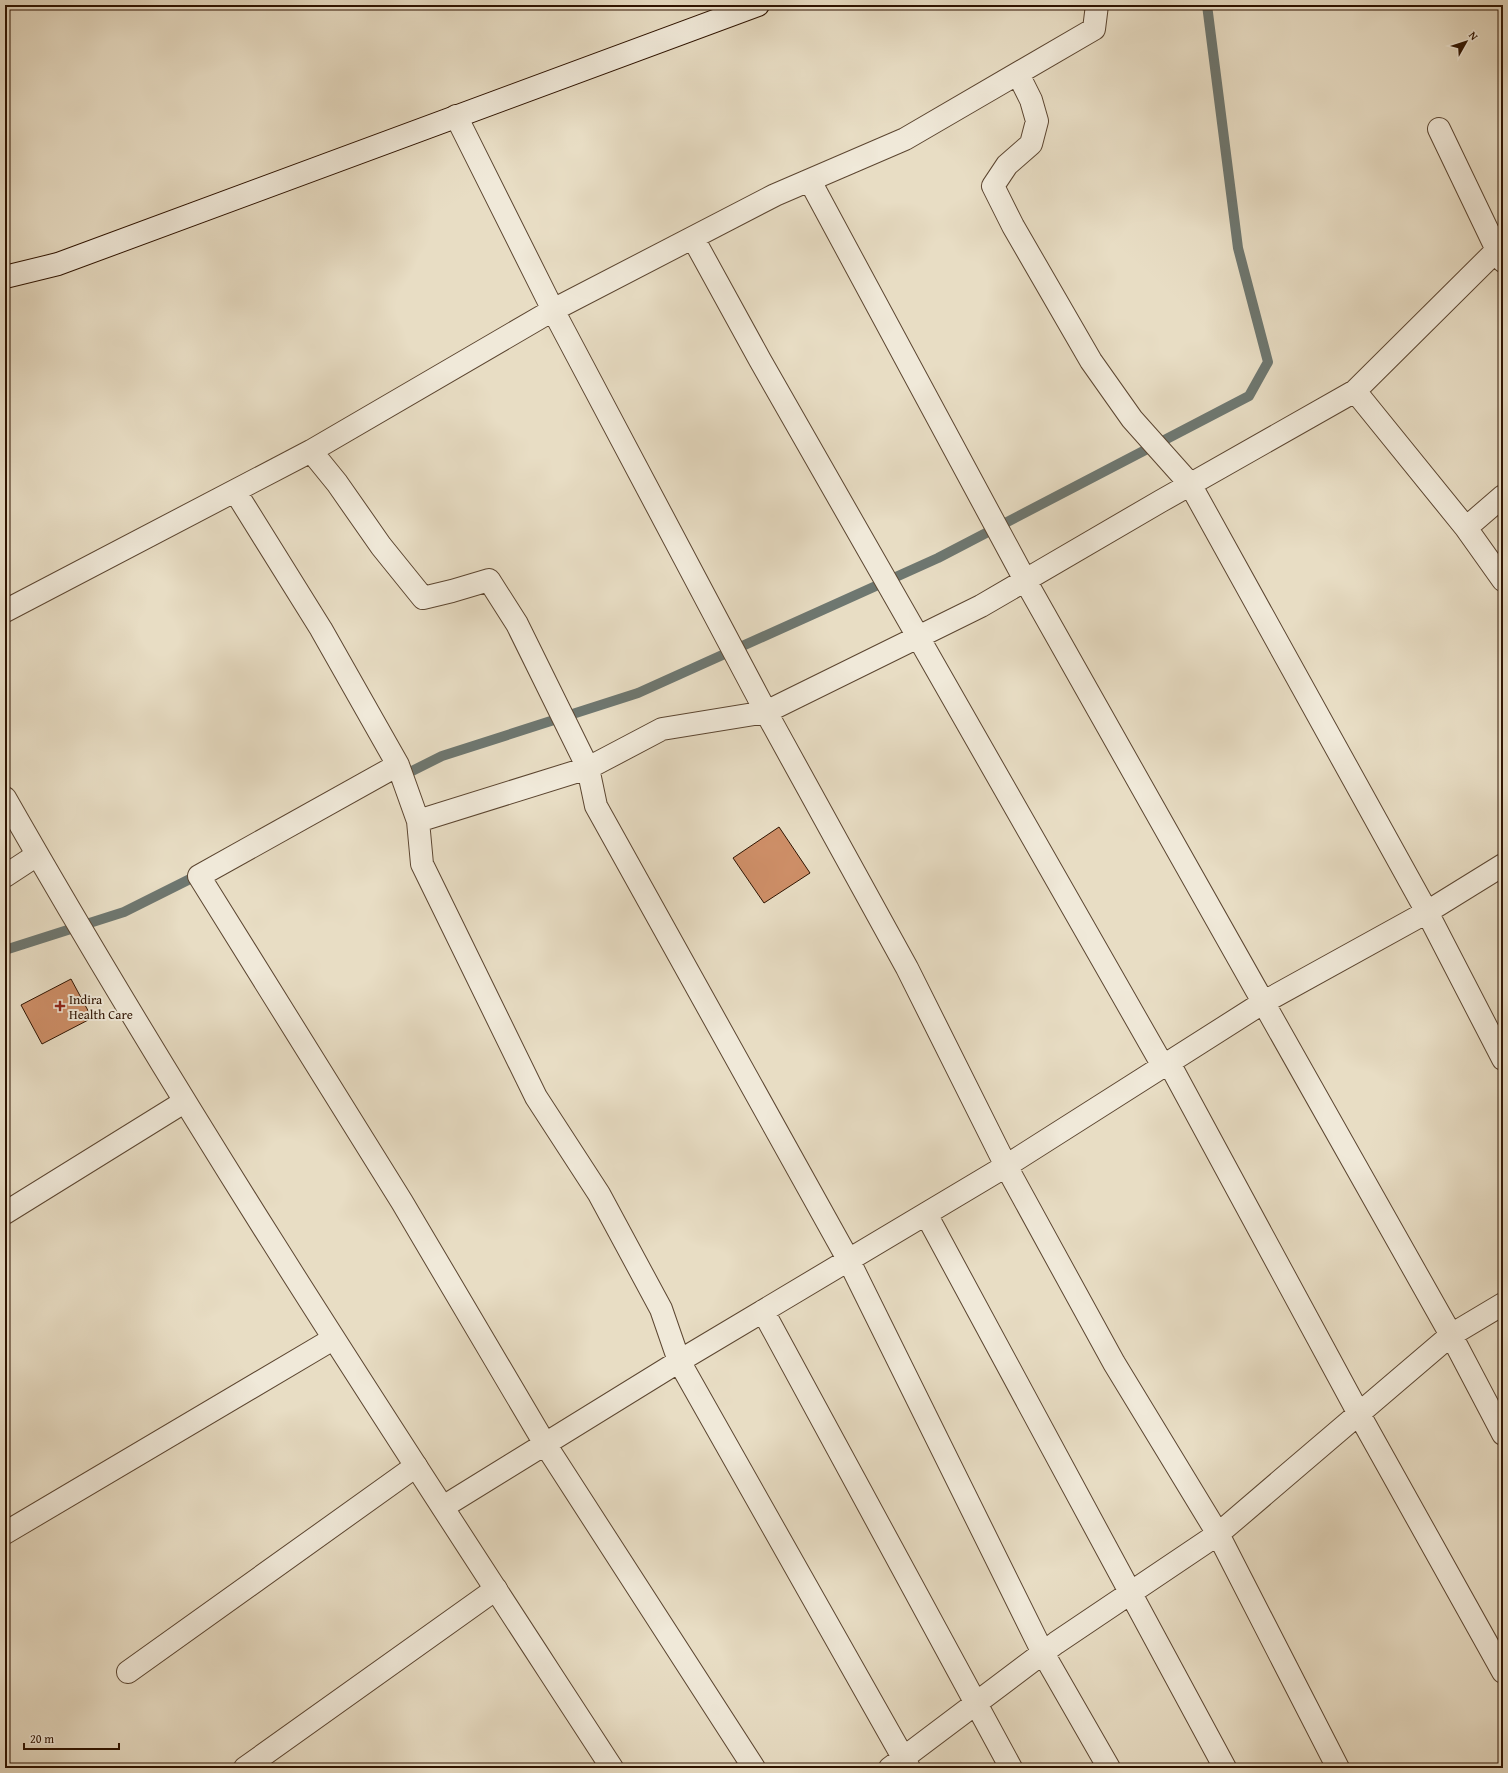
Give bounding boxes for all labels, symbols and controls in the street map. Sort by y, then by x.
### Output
north arrow [1446,22,1486,62]
text: N [1465,28,1483,44]
place label: Indira Health Care [69,990,133,1024]
marker: Indira Health Care [54,1000,66,1012]
scale bar [24,1725,119,1751]
text: 20 m [30,1730,54,1747]

